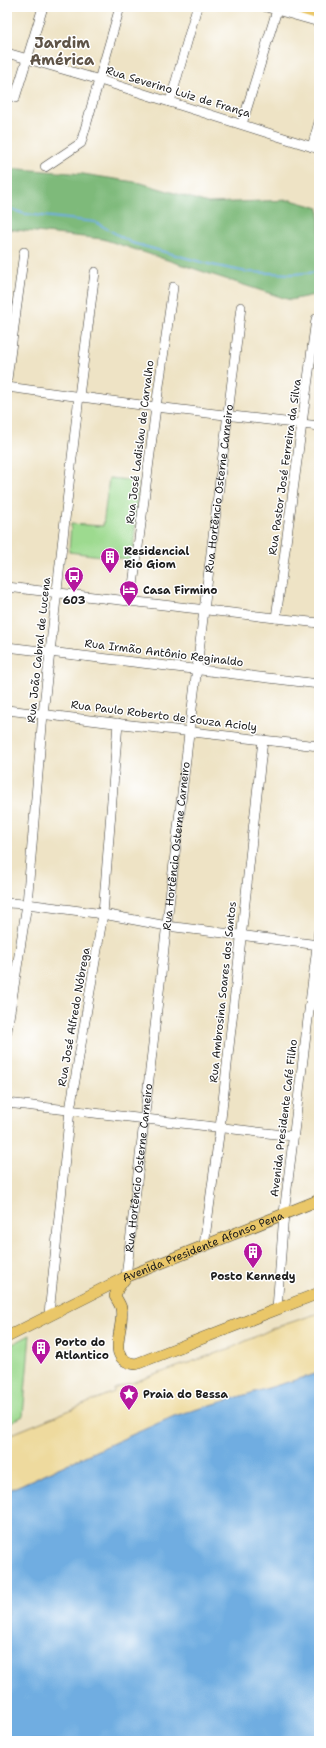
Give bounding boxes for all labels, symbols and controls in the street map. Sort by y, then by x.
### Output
district label: Jardim América [30,33,95,70]
street label: Rua Severino Luiz de França [104,63,252,121]
street label: Rua José Ladislau de Carvalho [123,359,158,525]
street label: Rua Pastor José Ferreira da Silva [265,378,305,556]
street label: Rua Hortêncio Osterne Carneiro [201,403,237,574]
place label: Residencial Rio Giom [124,544,189,572]
building icon: Residencial Rio Giom [99,546,121,574]
bus stop icon: 603 [63,565,85,593]
street label: Rua João Cabral de Lucena [24,576,54,724]
hotel icon: Casa Firmino [118,579,140,607]
place label: Casa Firmino [143,583,217,598]
place label: 603 [63,593,86,608]
street label: Rua Irmão Antônio Reginaldo [84,636,245,670]
street label: Rua Paulo Roberto de Souza Acioly [70,697,258,735]
street label: Rua Hortêncio Osterne Carneiro [159,760,193,931]
street label: Rua Ambrosina Soares dos Santos [206,901,240,1083]
street label: Rua José Alfredo Nóbrega [54,946,94,1088]
street label: Avenida Presidente Café Filho [267,1038,301,1198]
street label: Rua Hortêncio Osterne Carneiro [121,1082,156,1253]
street label: Avenida Presidente Afonso Pena [120,1207,286,1285]
building icon: Posto Kennedy [242,1241,264,1269]
place label: Posto Kennedy [211,1269,296,1284]
place label: Porto do Atlantico [55,1335,109,1363]
building icon: Porto do Atlantico [30,1337,52,1365]
place icon: Praia do Bessa [118,1383,140,1411]
place label: Praia do Bessa [143,1387,229,1402]

